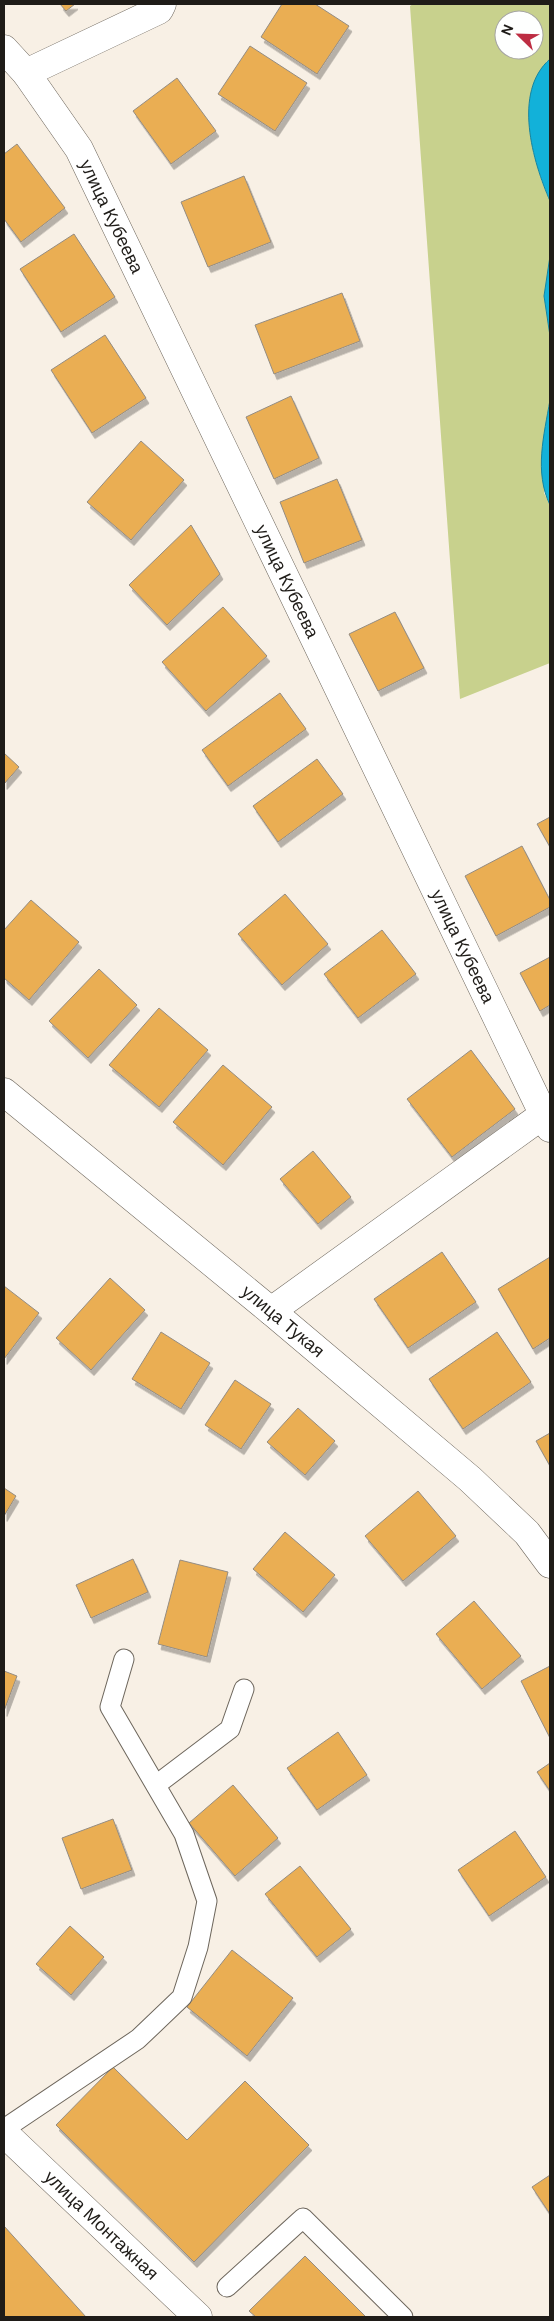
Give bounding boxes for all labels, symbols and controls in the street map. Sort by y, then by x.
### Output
north arrow [494,10,544,60]
text: N [497,22,517,38]
street label: улица Кубеева [74,156,149,278]
street label: улица Кубеева [249,520,325,643]
street label: улица Кубеева [425,885,501,1008]
street label: улица Тукая [236,1280,329,1363]
street label: улица Монтажная [39,2165,164,2285]

